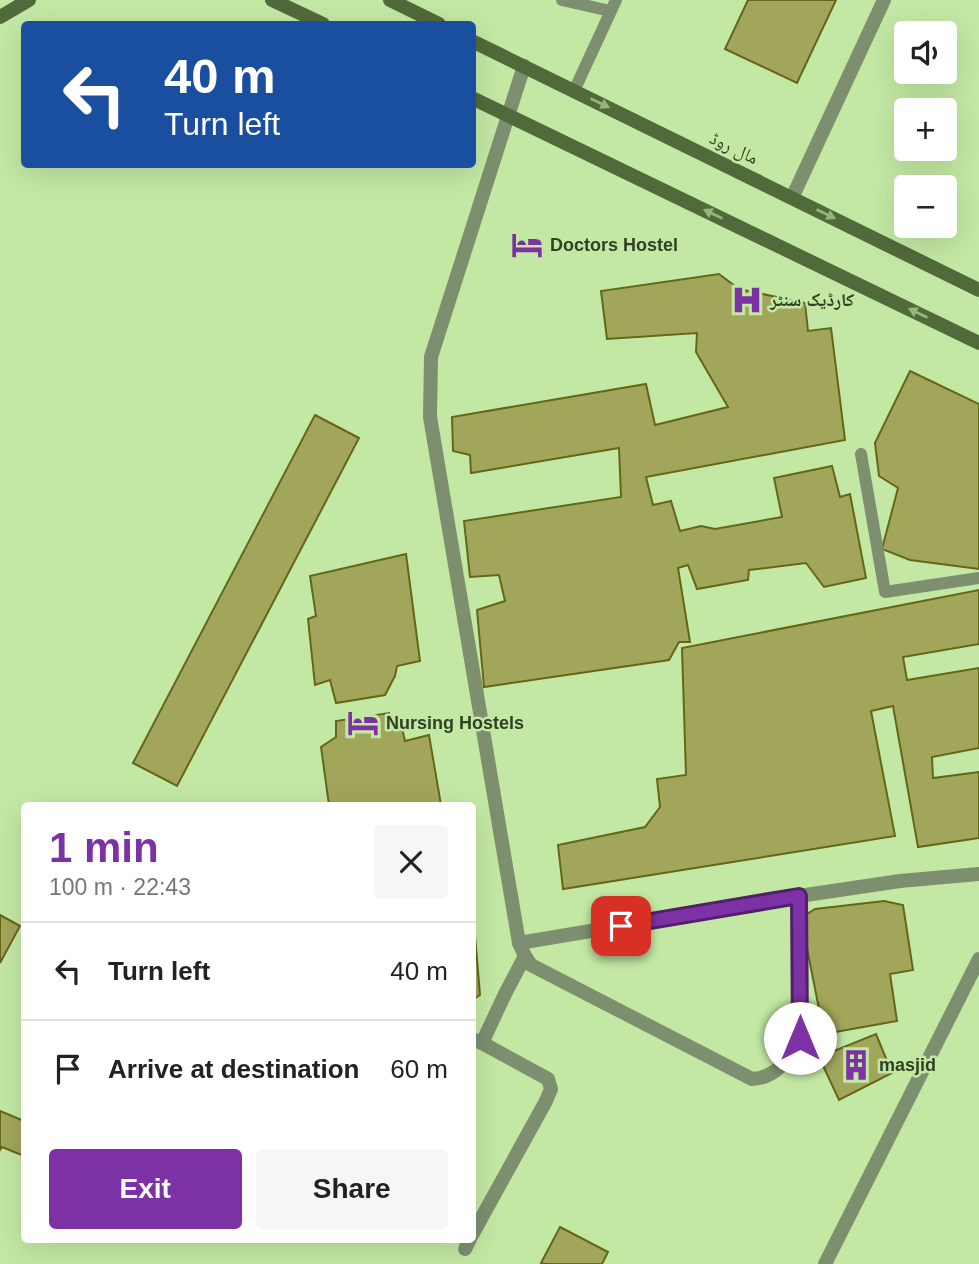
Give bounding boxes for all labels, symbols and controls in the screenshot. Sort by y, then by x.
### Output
map controls [894,21,957,238]
button: sound [894,21,957,84]
icon: left [49,49,140,140]
text: 40 m [164,49,276,103]
one-way arrow [590,98,610,109]
button: + [894,98,957,161]
text: Turn left [164,106,280,142]
street label: مال روڈ [706,128,761,169]
button: − [894,175,957,238]
one-way arrow [703,209,723,220]
one-way arrow [816,209,836,220]
hotel icon: Doctors Hostel [510,228,544,262]
place label: Doctors Hostel [550,235,678,255]
hospital icon: کارڈیک سنٹر [730,283,764,317]
place label: کارڈیک سنٹر [769,290,854,310]
one-way arrow [908,308,928,319]
hotel icon: Nursing Hostels [346,706,380,740]
place label: Nursing Hostels [386,713,524,733]
text: 1 min [49,824,159,871]
button: close [374,825,448,899]
text: 100 m · 22:43 [49,874,191,900]
pin [591,896,651,956]
icon: arrive [602,907,640,945]
icon: left [49,952,87,990]
text: Turn left [108,956,210,986]
text: 40 m [390,956,448,986]
position arrow [763,1001,837,1075]
building icon: masjid [839,1048,873,1082]
icon: arrive [49,1050,87,1088]
text: Arrive at destination [108,1054,359,1084]
text: 60 m [390,1054,448,1084]
place label: masjid [879,1055,936,1075]
button: Exit [49,1149,242,1229]
button: Share [256,1149,448,1229]

